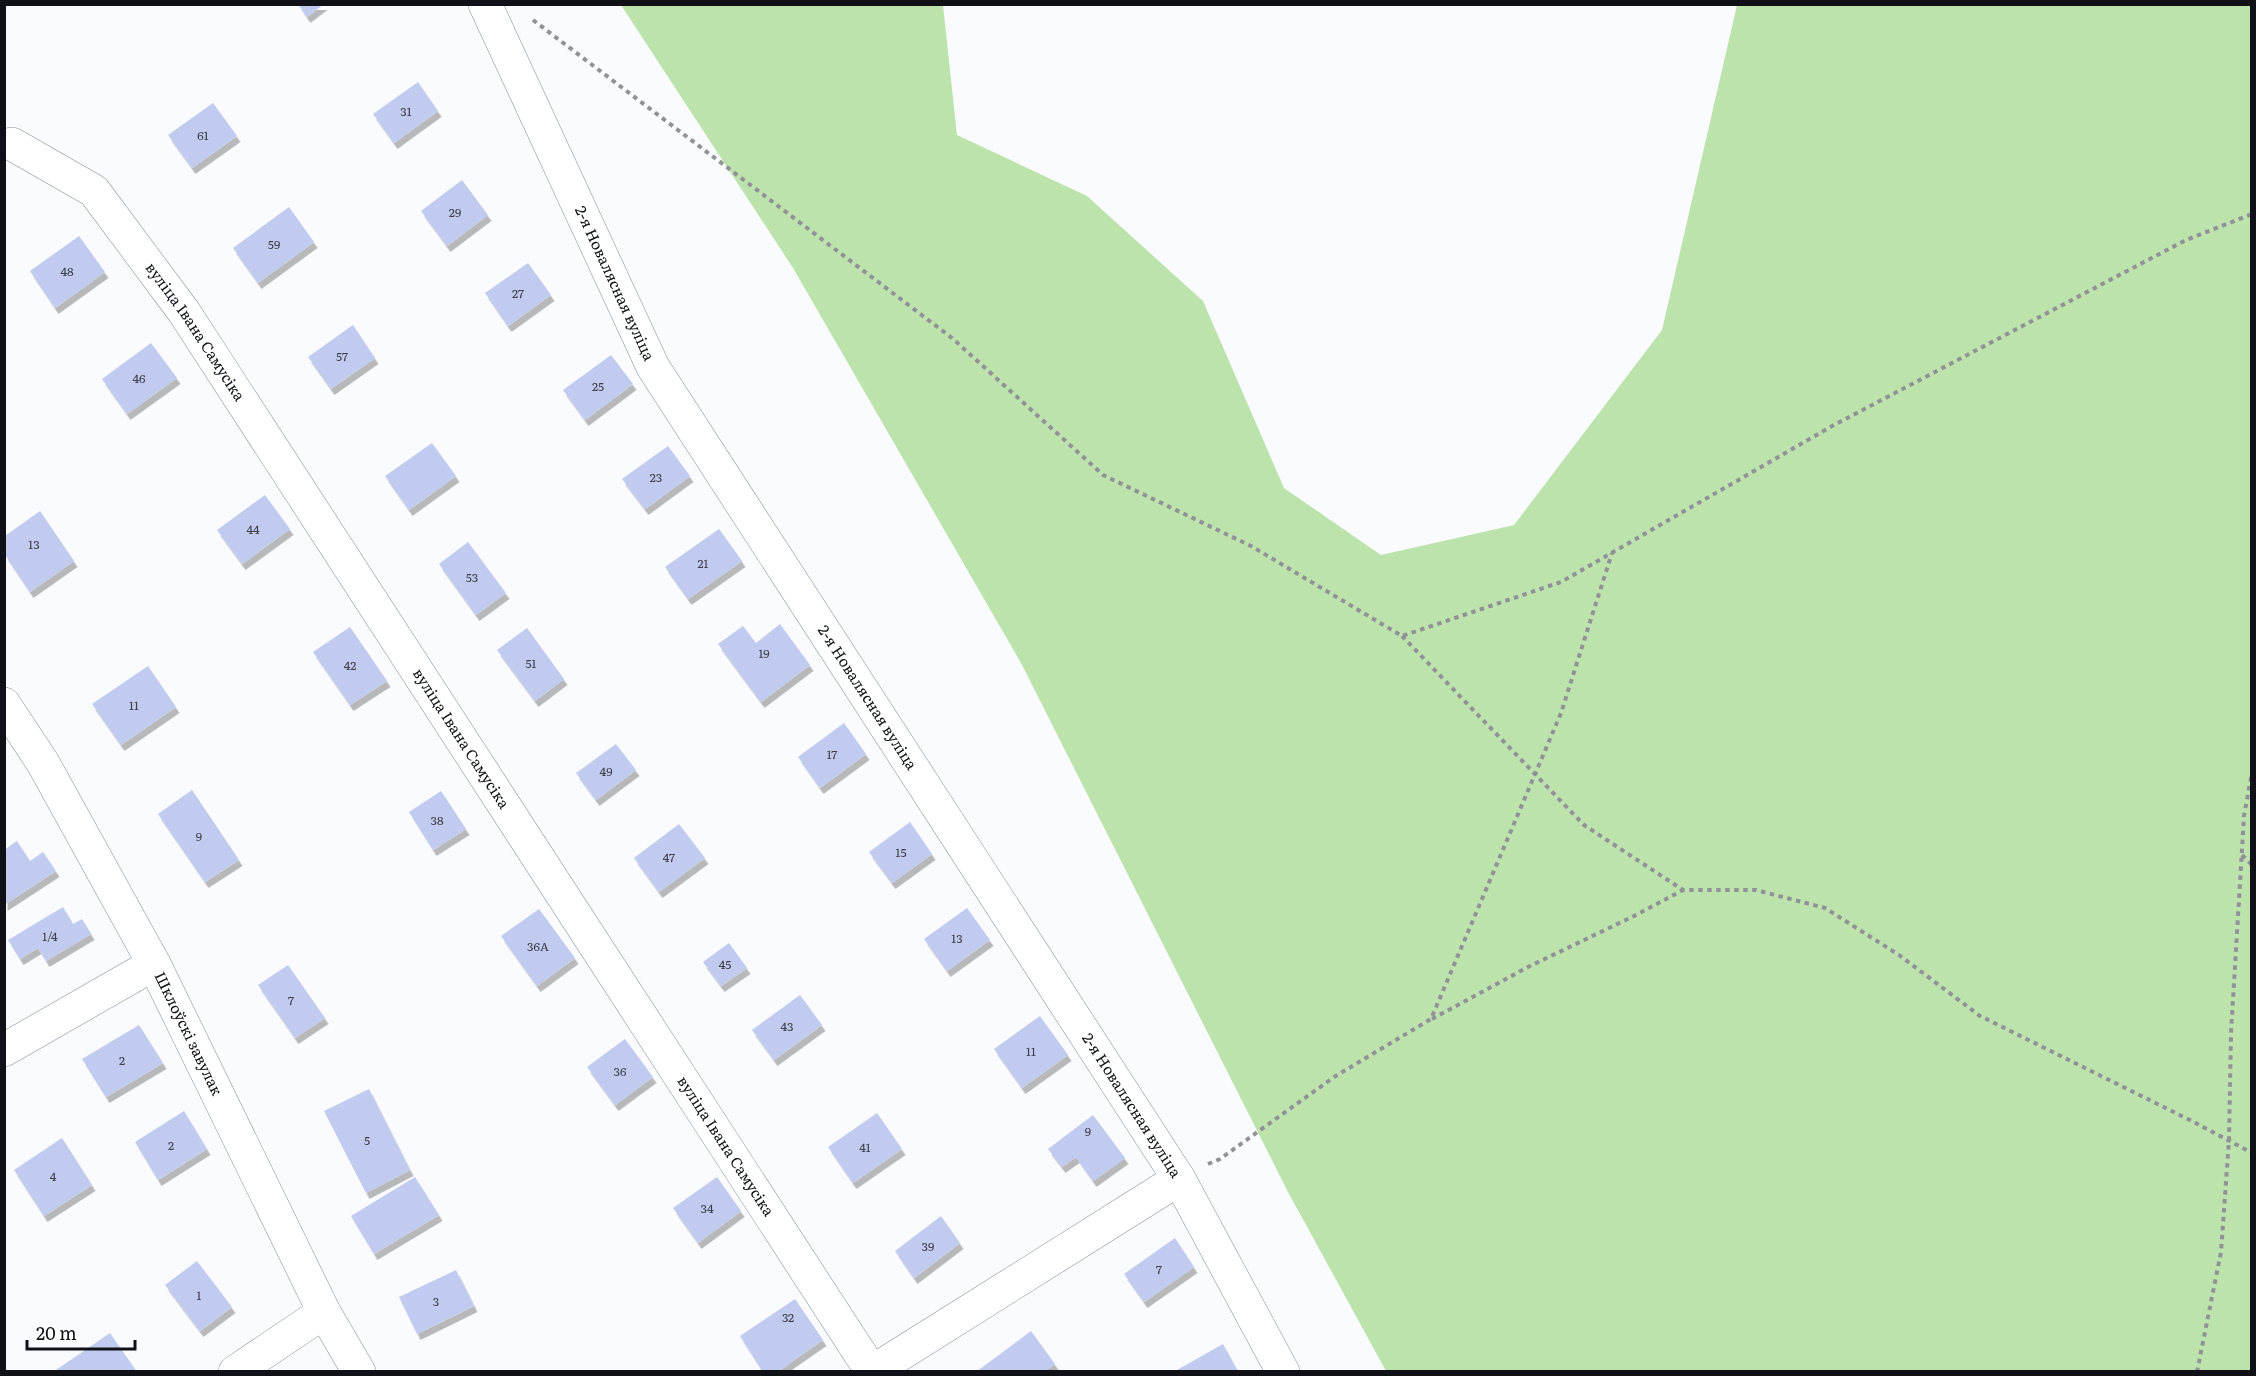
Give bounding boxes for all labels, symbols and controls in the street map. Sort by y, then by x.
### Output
house number: 31 [400,102,412,120]
house number: 61 [197,126,209,144]
street label: 2-я Новалясная вуліца [570,202,662,365]
house number: 29 [449,203,461,221]
house number: 59 [268,235,280,253]
street label: вуліца Івана Самусіка [141,257,252,406]
house number: 48 [60,262,74,280]
house number: 27 [512,284,524,302]
house number: 57 [336,347,348,365]
house number: 46 [132,369,146,387]
house number: 25 [592,377,604,395]
house number: 23 [650,468,662,486]
house number: 44 [246,520,260,538]
house number: 13 [28,535,40,553]
house number: 21 [698,554,709,572]
house number: 53 [466,568,478,586]
street label: 2-я Новалясная вуліца [813,620,924,775]
house number: 19 [758,644,770,662]
house number: 51 [526,654,537,672]
house number: 42 [344,656,356,674]
street label: вуліца Івана Самусіка [408,663,517,813]
house number: 11 [129,696,139,714]
house number: 17 [827,745,837,763]
house number: 49 [600,762,612,780]
house number: 38 [430,811,444,829]
house number: 9 [196,827,202,845]
house number: 15 [896,843,906,861]
house number: 47 [663,848,675,866]
house number: 1/4 [42,927,58,945]
house number: 13 [951,929,963,947]
house number: 36А [527,937,549,955]
house number: 45 [719,955,731,973]
street label: Шклоўскі завулак [149,967,229,1099]
house number: 7 [288,991,294,1009]
house number: 43 [780,1017,794,1035]
street label: 2-я Новалясная вуліца [1077,1028,1189,1182]
house number: 11 [1026,1042,1036,1060]
house number: 2 [119,1051,125,1069]
house number: 36 [614,1062,627,1080]
street label: вуліца Івана Самусіка [673,1071,781,1221]
house number: 9 [1085,1122,1091,1140]
house number: 5 [364,1131,370,1149]
house number: 2 [168,1136,174,1154]
house number: 41 [859,1138,871,1156]
house number: 4 [50,1167,57,1185]
house number: 34 [700,1199,714,1217]
house number: 39 [922,1237,934,1255]
house number: 7 [1156,1260,1162,1278]
house number: 1 [197,1286,202,1304]
house number: 3 [433,1292,439,1310]
house number: 32 [782,1308,794,1326]
scale bar [27,1313,135,1351]
text: 20 m [36,1319,77,1346]

